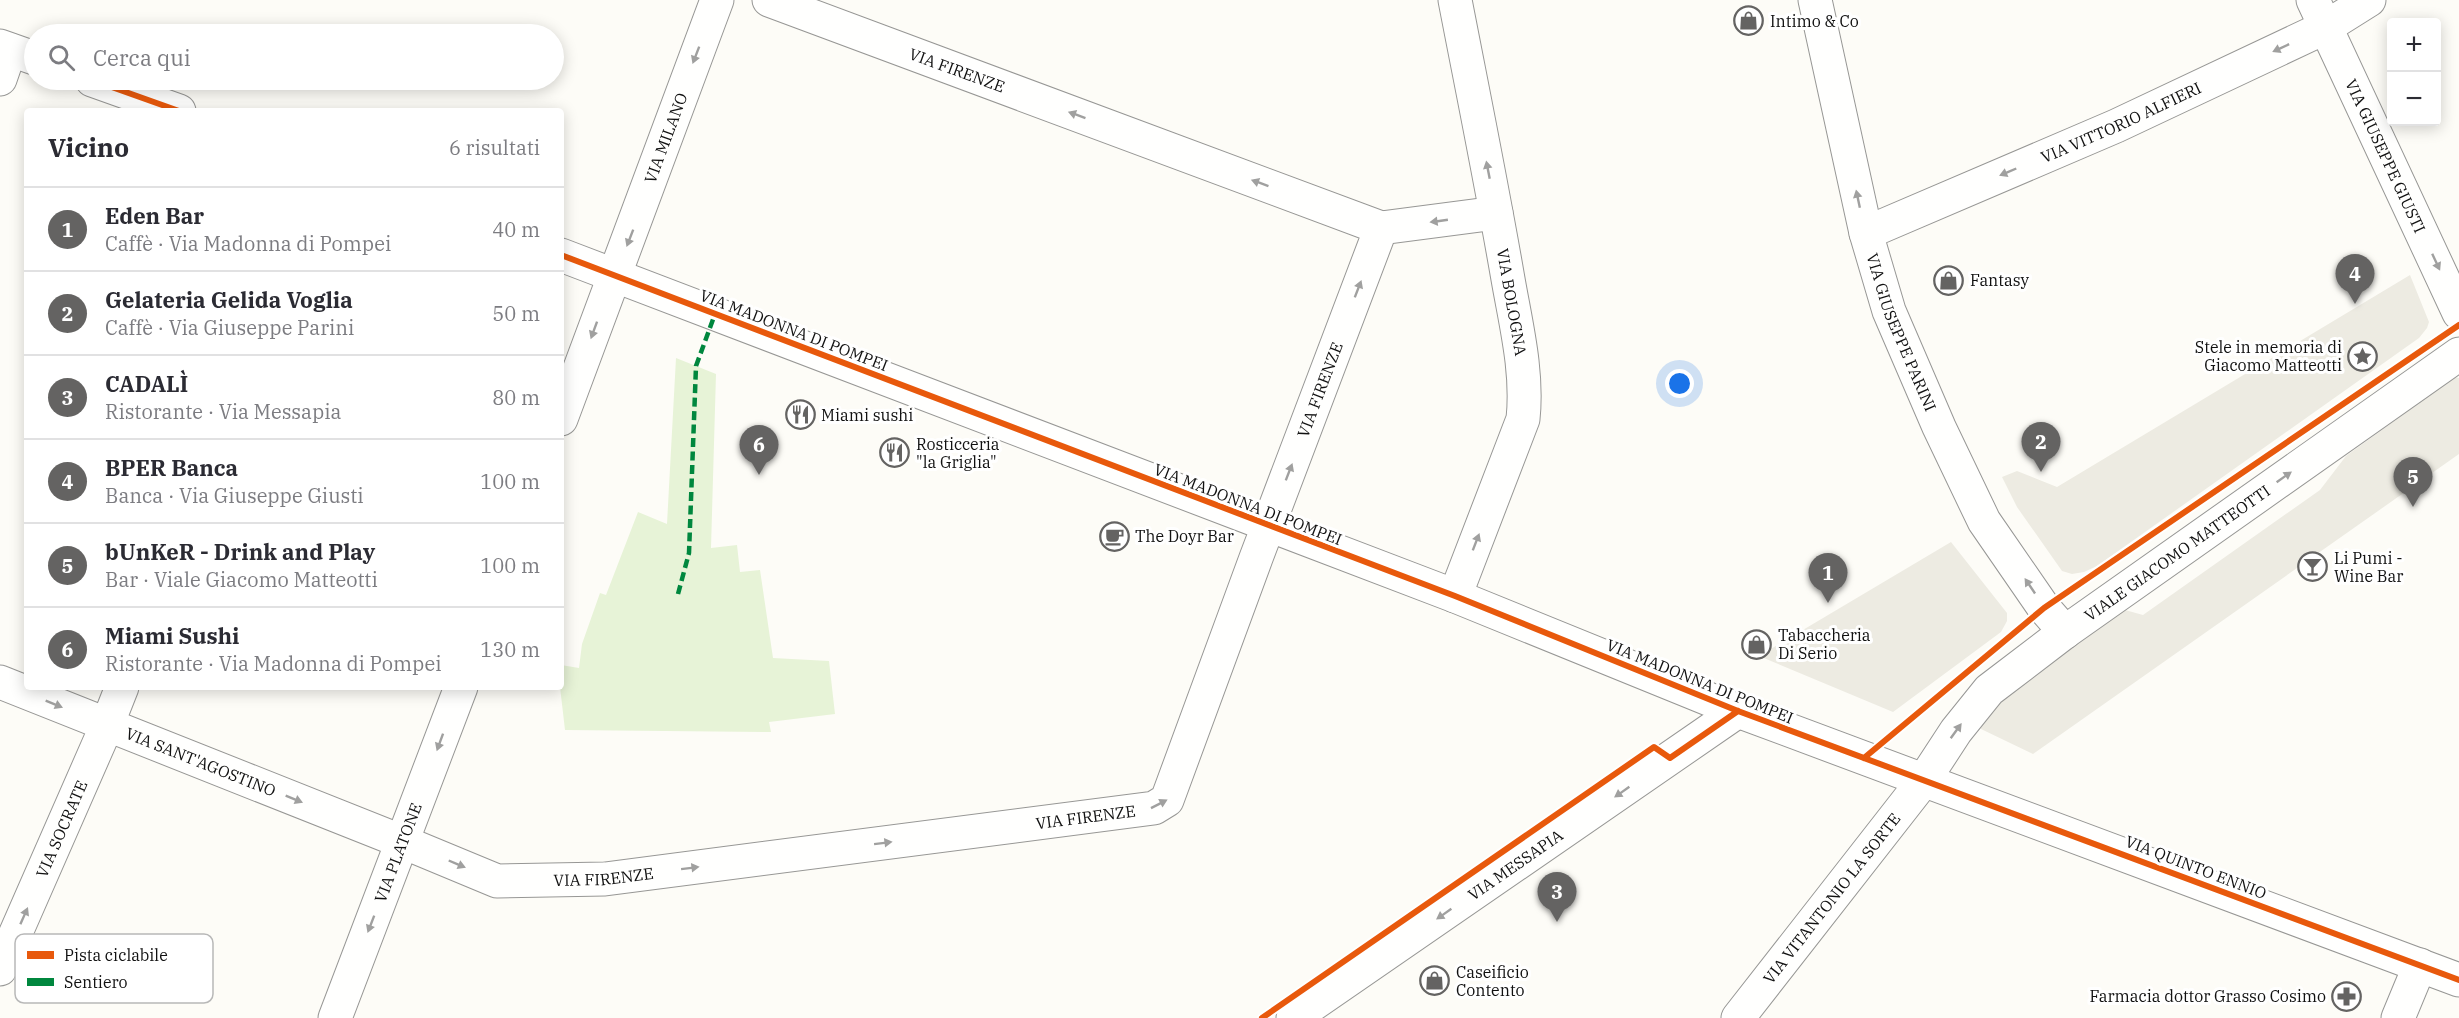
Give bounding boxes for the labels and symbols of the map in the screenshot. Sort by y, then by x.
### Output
shop icon: Intimo & Co [1733,5,1765,37]
place label: Intimo & Co [1770,11,1859,31]
street label: VIA FIRENZE [906,43,1008,97]
one-way arrow [2273,44,2290,53]
one-way arrow [691,46,701,64]
street label: VIA GIUSEPPE GIUSTI [2341,76,2430,236]
street label: VIA VITTORIO ALFIERI [2038,77,2204,167]
street label: VIA MILANO [640,90,692,186]
one-way arrow [1068,110,1086,119]
one-way arrow [1483,160,1492,179]
one-way arrow [2000,168,2017,177]
one-way arrow [1250,178,1268,188]
one-way arrow [1853,189,1863,208]
one-way arrow [1429,216,1448,225]
one-way arrow [624,229,634,247]
street label: VIA BOLOGNA [1493,247,1531,357]
street label: VIA GIUSEPPE PARINI [1862,251,1941,414]
one-way arrow [2431,253,2440,270]
pin: 4 [2336,254,2374,304]
shop icon: Fantasy [1933,264,1965,296]
place label: Fantasy [1970,270,2029,290]
one-way arrow [1353,280,1363,298]
street label: VIA MADONNA DI POMPEI [697,285,891,375]
one-way arrow [589,321,599,339]
place label: Stele in memoria di Giacomo Matteotti [2195,337,2342,375]
street label: VIA FIRENZE [1293,339,1347,440]
place icon: Stele in memoria di Giacomo Matteotti [2347,340,2379,372]
your location [1665,369,1694,398]
restaurant icon: Miami sushi [784,399,816,431]
place label: Miami sushi [821,405,913,425]
pin: 2 [2022,422,2060,472]
pin: 6 [740,426,778,475]
place label: Rosticceria "la Griglia" [916,434,1000,472]
restaurant icon: Rosticceria "la Griglia" [879,437,911,469]
pin: 5 [2394,458,2432,507]
street label: VIA MADONNA DI POMPEI [1151,459,1345,549]
one-way arrow [1284,463,1294,481]
one-way arrow [2276,472,2292,484]
street label: VIALE GIACOMO MATTEOTTI [2080,481,2274,625]
cafe icon: The Doyr Bar [1098,520,1130,552]
place label: The Doyr Bar [1135,526,1234,546]
one-way arrow [1472,533,1481,551]
place label: Li Pumi - Wine Bar [2334,548,2403,586]
bar icon: Li Pumi - Wine Bar [2297,551,2329,583]
pin: 1 [1808,554,1848,603]
one-way arrow [2024,577,2035,594]
place label: Tabaccheria Di Serio [1778,625,1871,663]
shop icon: Tabaccheria Di Serio [1741,628,1773,660]
street label: VIA MADONNA DI POMPEI [1604,634,1796,728]
one-way arrow [46,699,64,709]
street label: VIA SANT'AGOSTINO [123,723,279,801]
one-way arrow [1950,724,1962,739]
one-way arrow [435,733,445,751]
street label: VIA SOCRATE [31,777,91,881]
one-way arrow [1614,786,1631,797]
one-way arrow [285,794,303,804]
one-way arrow [1150,799,1167,809]
street label: VIA PLATONE [370,800,426,905]
street label: VIA FIRENZE [1035,800,1137,833]
street label: VIA VITANTONIO LA SORTE [1759,809,1905,988]
street label: VIA MESSAPIA [1464,825,1567,904]
street label: VIA QUINTO ENNIO [2123,831,2269,903]
one-way arrow [874,838,893,848]
one-way arrow [448,860,466,870]
street label: VIA FIRENZE [553,863,655,890]
one-way arrow [680,863,699,872]
pin: 3 [1538,872,1576,922]
one-way arrow [19,907,28,924]
one-way arrow [1437,908,1453,920]
one-way arrow [366,915,375,933]
legend [15,934,213,1003]
text: Pista ciclabile [64,945,168,965]
place label: Caseificio Contento [1456,962,1529,1000]
shop icon: Caseificio Contento [1419,965,1451,997]
text: Sentiero [64,972,128,992]
pharmacy icon: Farmacia dottor Grasso Cosimo [2331,980,2363,1012]
place label: Farmacia dottor Grasso Cosimo [2089,986,2326,1006]

